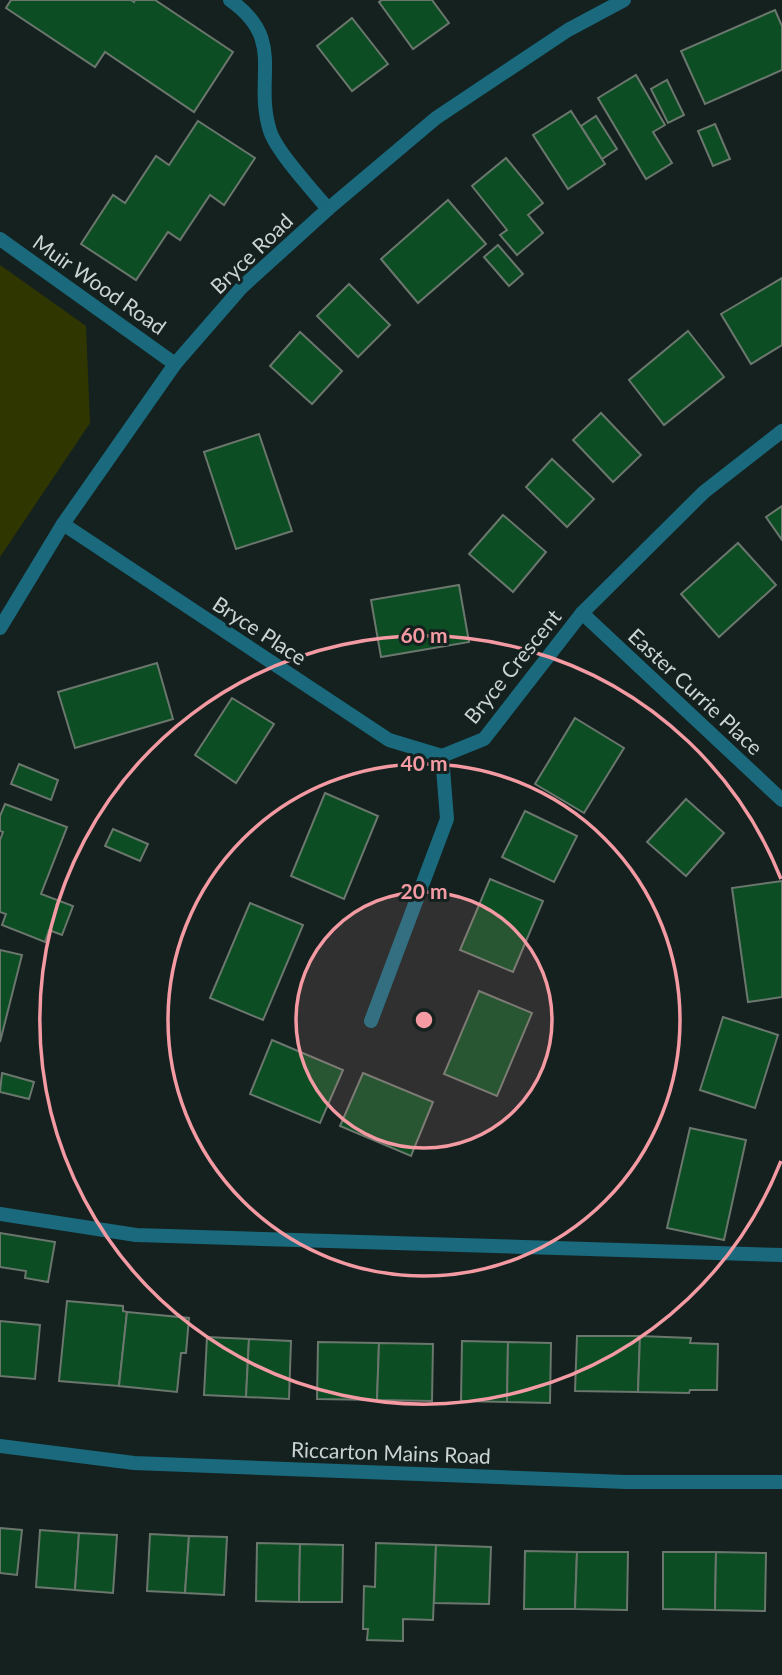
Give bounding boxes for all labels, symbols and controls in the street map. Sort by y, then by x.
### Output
street label: Bryce Road [205,208,297,298]
street label: Muir Wood Road [29,229,171,339]
street label: Bryce Place [208,590,312,670]
street label: Bryce Crescent [458,604,566,728]
text: 60 m [400,622,448,647]
street label: Easter Currie Place [624,623,768,759]
text: 40 m [400,750,448,775]
text: 20 m [400,878,448,903]
centre of rings [412,1008,436,1032]
street label: Riccarton Mains Road [291,1436,491,1468]

